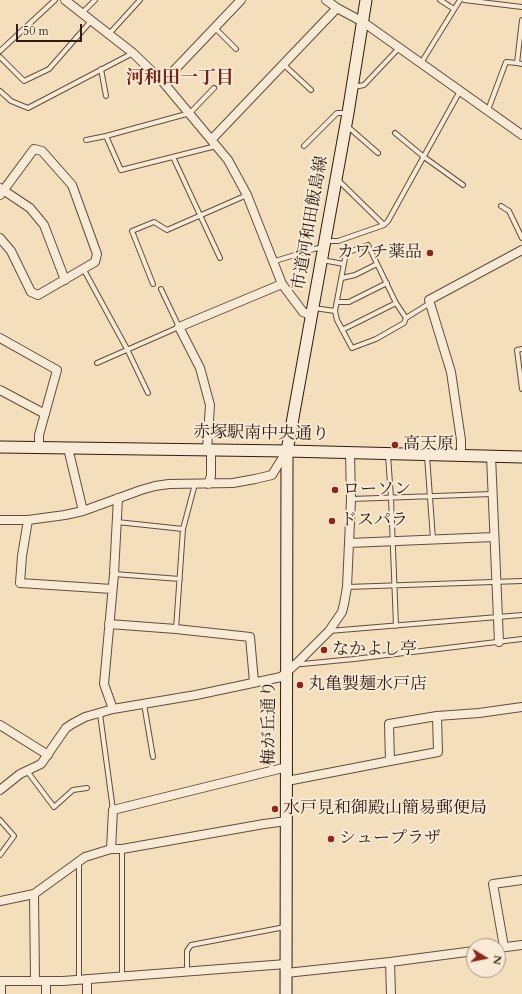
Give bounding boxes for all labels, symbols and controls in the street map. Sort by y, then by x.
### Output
scale bar [18,16,84,42]
text: 50 m [23,23,49,39]
district label: 河和田一丁目 [126,68,234,90]
street label: 市道河和田飯島線 [289,154,333,292]
place label: カワチ薬品 [337,243,422,263]
marker: カワチ薬品 [425,248,435,258]
street label: 赤塚駅南中央通り [193,423,329,445]
place label: 高天原 [403,435,454,455]
marker: 高天原 [390,440,400,450]
place label: ローソン [343,480,411,500]
marker: ローソン [330,485,340,495]
place label: ドスパラ [340,511,408,531]
marker: ドスパラ [327,516,337,526]
place label: なかよし亭 [332,640,417,660]
marker: なかよし亭 [319,645,329,655]
place label: 丸亀製麺水戸店 [308,675,427,695]
marker: 丸亀製麺水戸店 [295,680,305,690]
street label: 梅が丘通り [260,681,280,765]
place label: 水戸見和御殿山簡易郵便局 [283,799,487,819]
marker: 水戸見和御殿山簡易郵便局 [270,804,280,814]
place label: シュープラザ [339,829,441,849]
marker: シュープラザ [326,834,336,844]
north arrow [466,938,506,978]
text: N [489,954,506,966]

